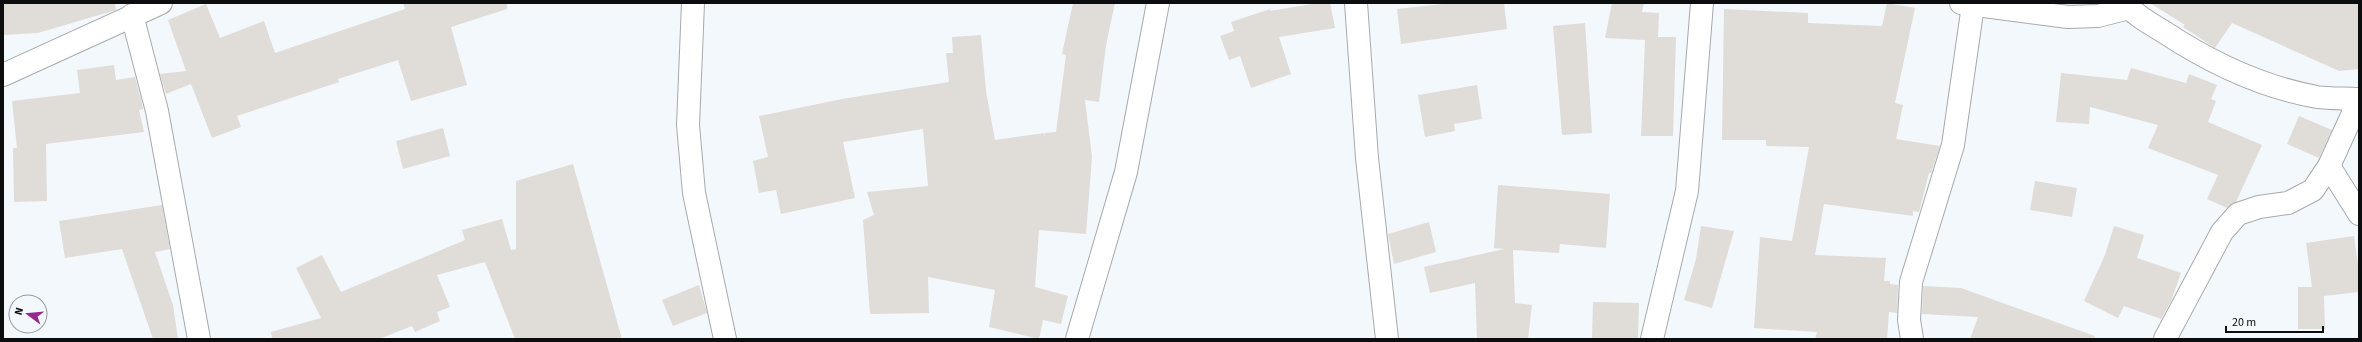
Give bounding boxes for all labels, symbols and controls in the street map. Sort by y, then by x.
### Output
north arrow [8,294,48,334]
text: N [11,306,27,317]
scale bar [2226,308,2323,334]
text: 20 m [2232,314,2256,331]

